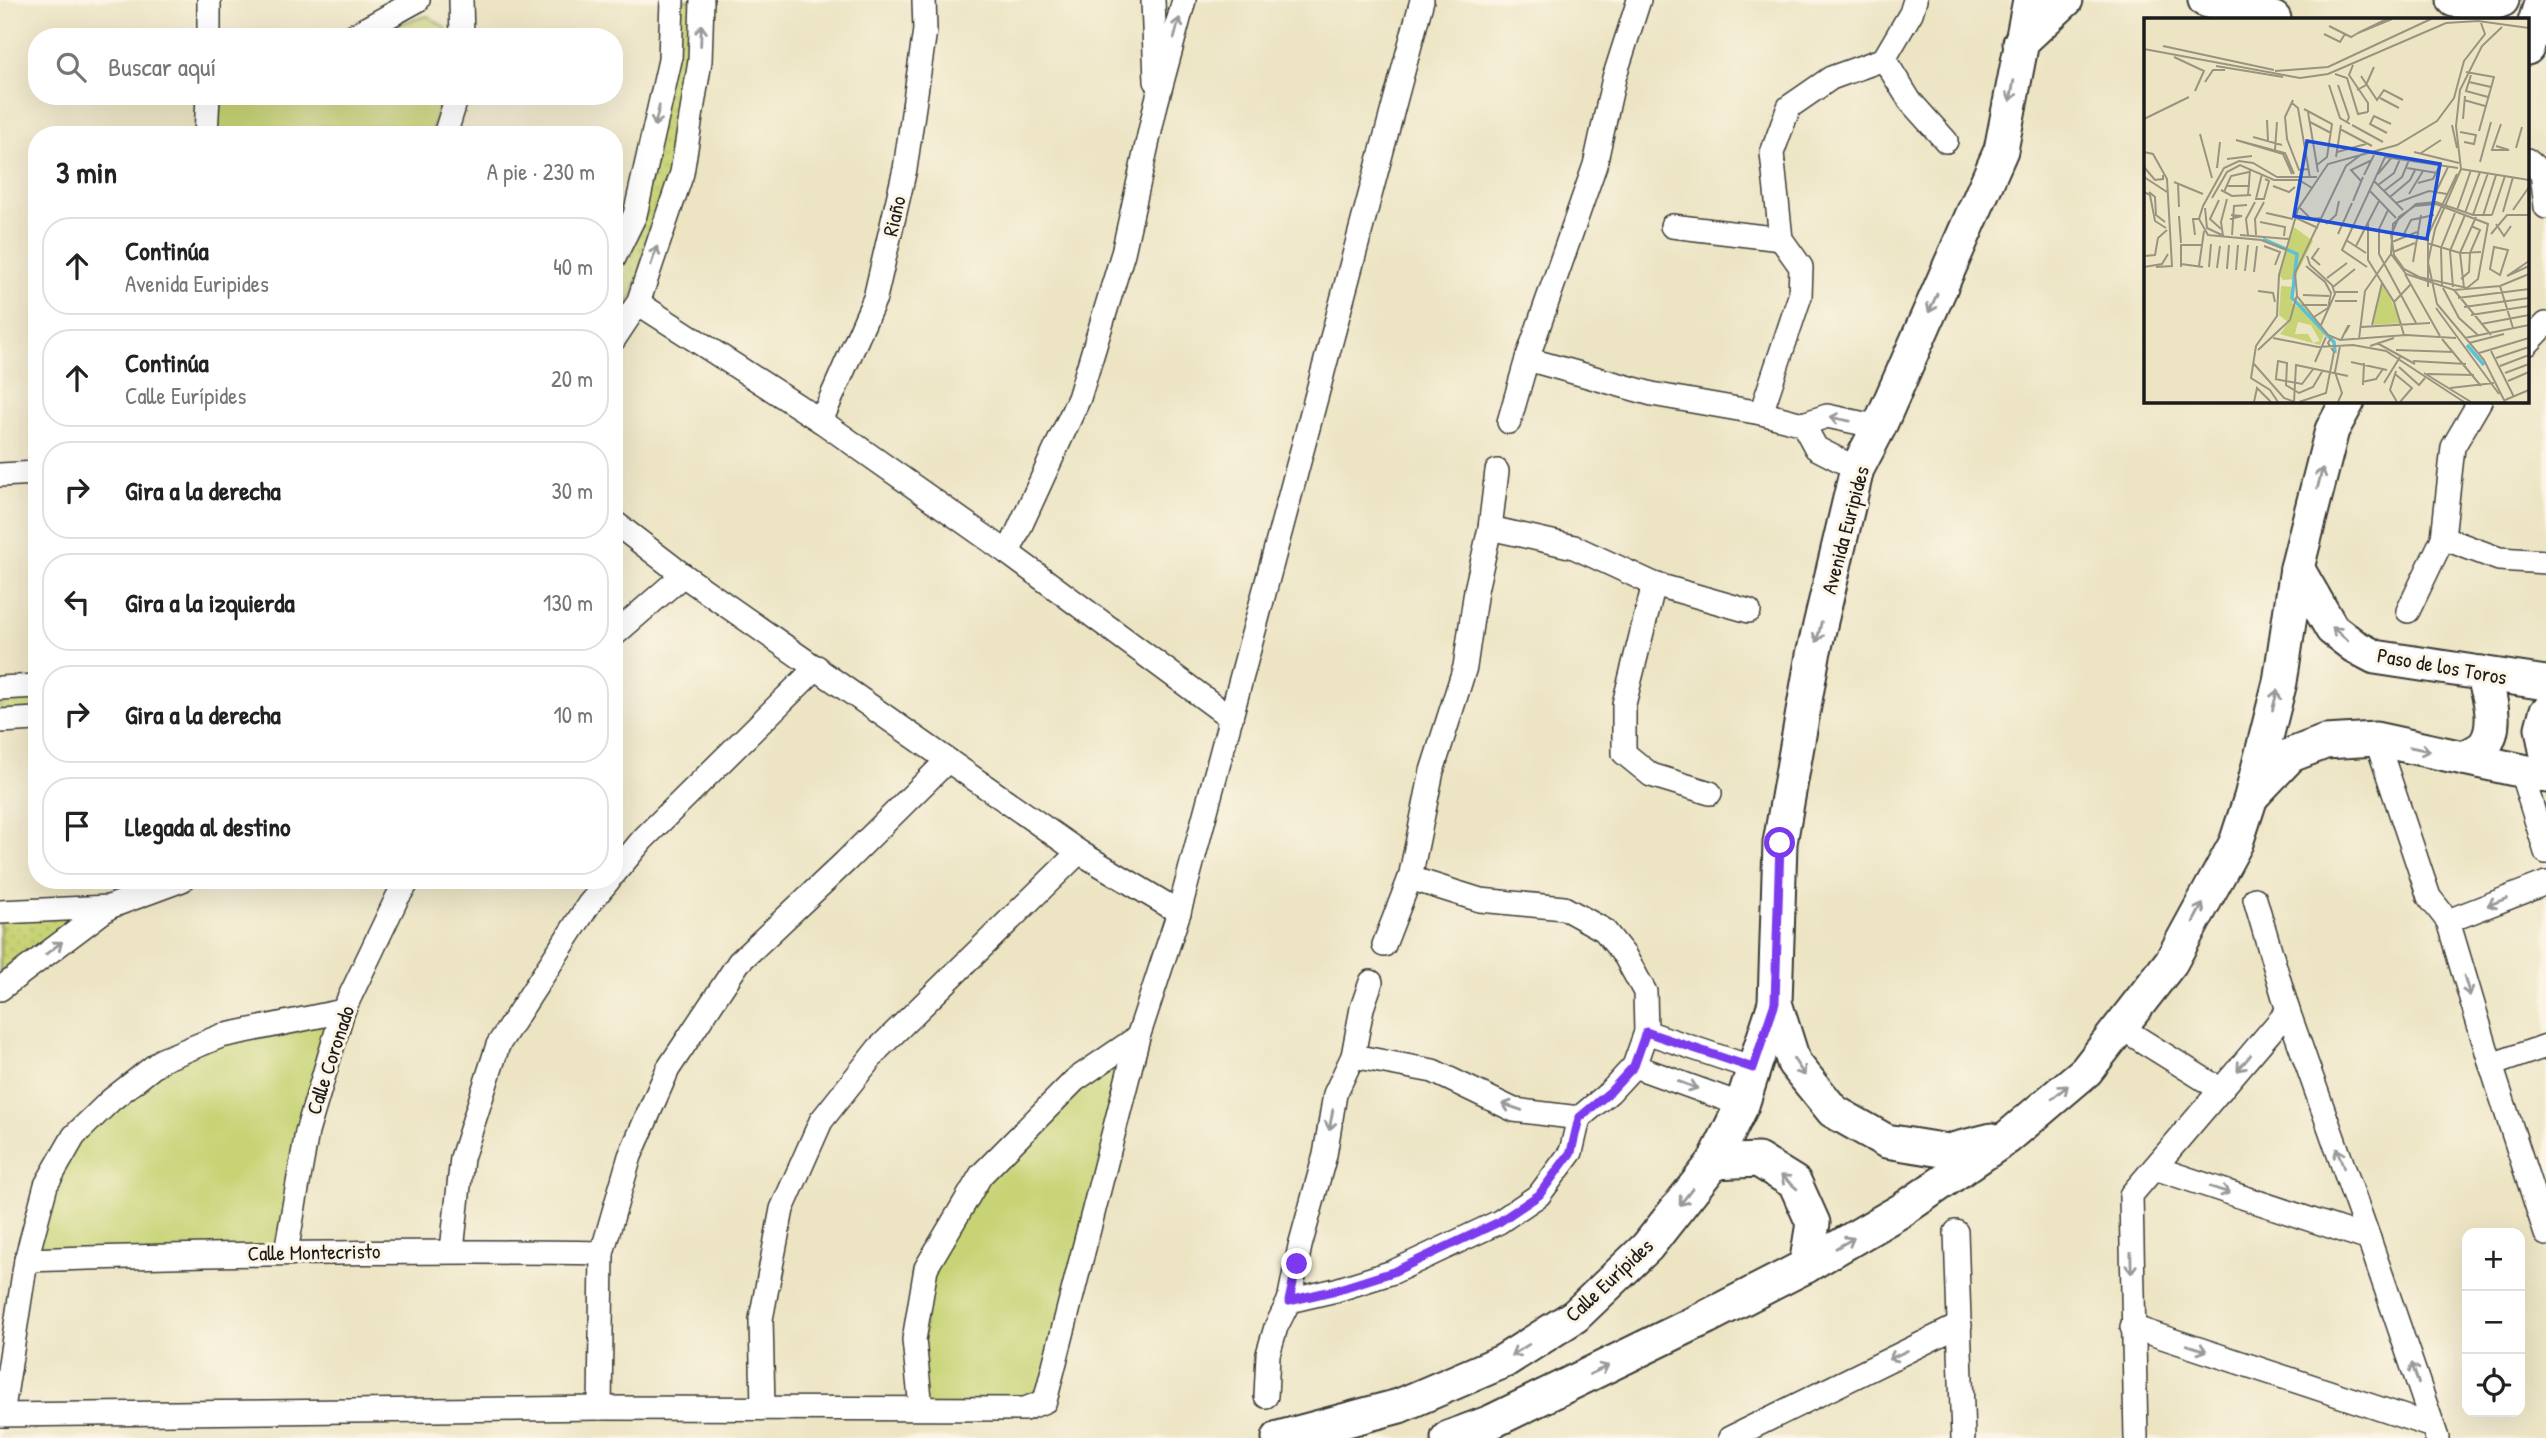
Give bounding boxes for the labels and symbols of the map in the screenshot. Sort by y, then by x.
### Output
one-way arrow [1171,18,1184,40]
inset map [2144,18,2528,402]
one-way arrow [695,24,708,47]
one-way arrow [2004,79,2018,102]
one-way arrow [650,104,664,127]
street label: Riaño [875,193,913,239]
one-way arrow [649,246,661,268]
one-way arrow [1926,292,1939,313]
one-way arrow [1829,412,1852,425]
street label: Avenida Euripides [1814,463,1876,597]
one-way arrow [2314,467,2327,490]
one-way arrow [1812,620,1825,643]
one-way arrow [2331,627,2349,642]
street label: Paso de los Toros [2375,640,2509,692]
one-way arrow [2269,690,2282,712]
one-way arrow [2408,742,2431,756]
route start [1764,827,1795,858]
one-way arrow [2487,896,2509,909]
one-way arrow [2192,903,2205,924]
one-way arrow [45,941,63,956]
one-way arrow [2462,975,2475,997]
street label: Calle Coronado [299,1002,361,1118]
one-way arrow [2236,1054,2252,1072]
one-way arrow [1791,1057,1806,1076]
one-way arrow [1677,1080,1698,1093]
one-way arrow [2051,1084,2069,1100]
one-way arrow [1502,1100,1524,1112]
one-way arrow [1324,1108,1337,1131]
one-way arrow [2333,1148,2346,1170]
one-way arrow [1780,1174,1798,1190]
one-way arrow [2208,1184,2230,1197]
one-way arrow [1679,1188,1694,1206]
street label: Calle Eurípides [1559,1232,1659,1328]
street label: Calle Montecristo [247,1236,381,1268]
one-way arrow [1834,1236,1854,1250]
route end [1281,1248,1312,1279]
one-way arrow [2124,1251,2138,1274]
one-way arrow [1511,1343,1531,1357]
one-way arrow [2185,1343,2207,1356]
one-way arrow [1888,1349,1909,1363]
one-way arrow [1588,1362,1609,1376]
one-way arrow [2407,1363,2420,1385]

